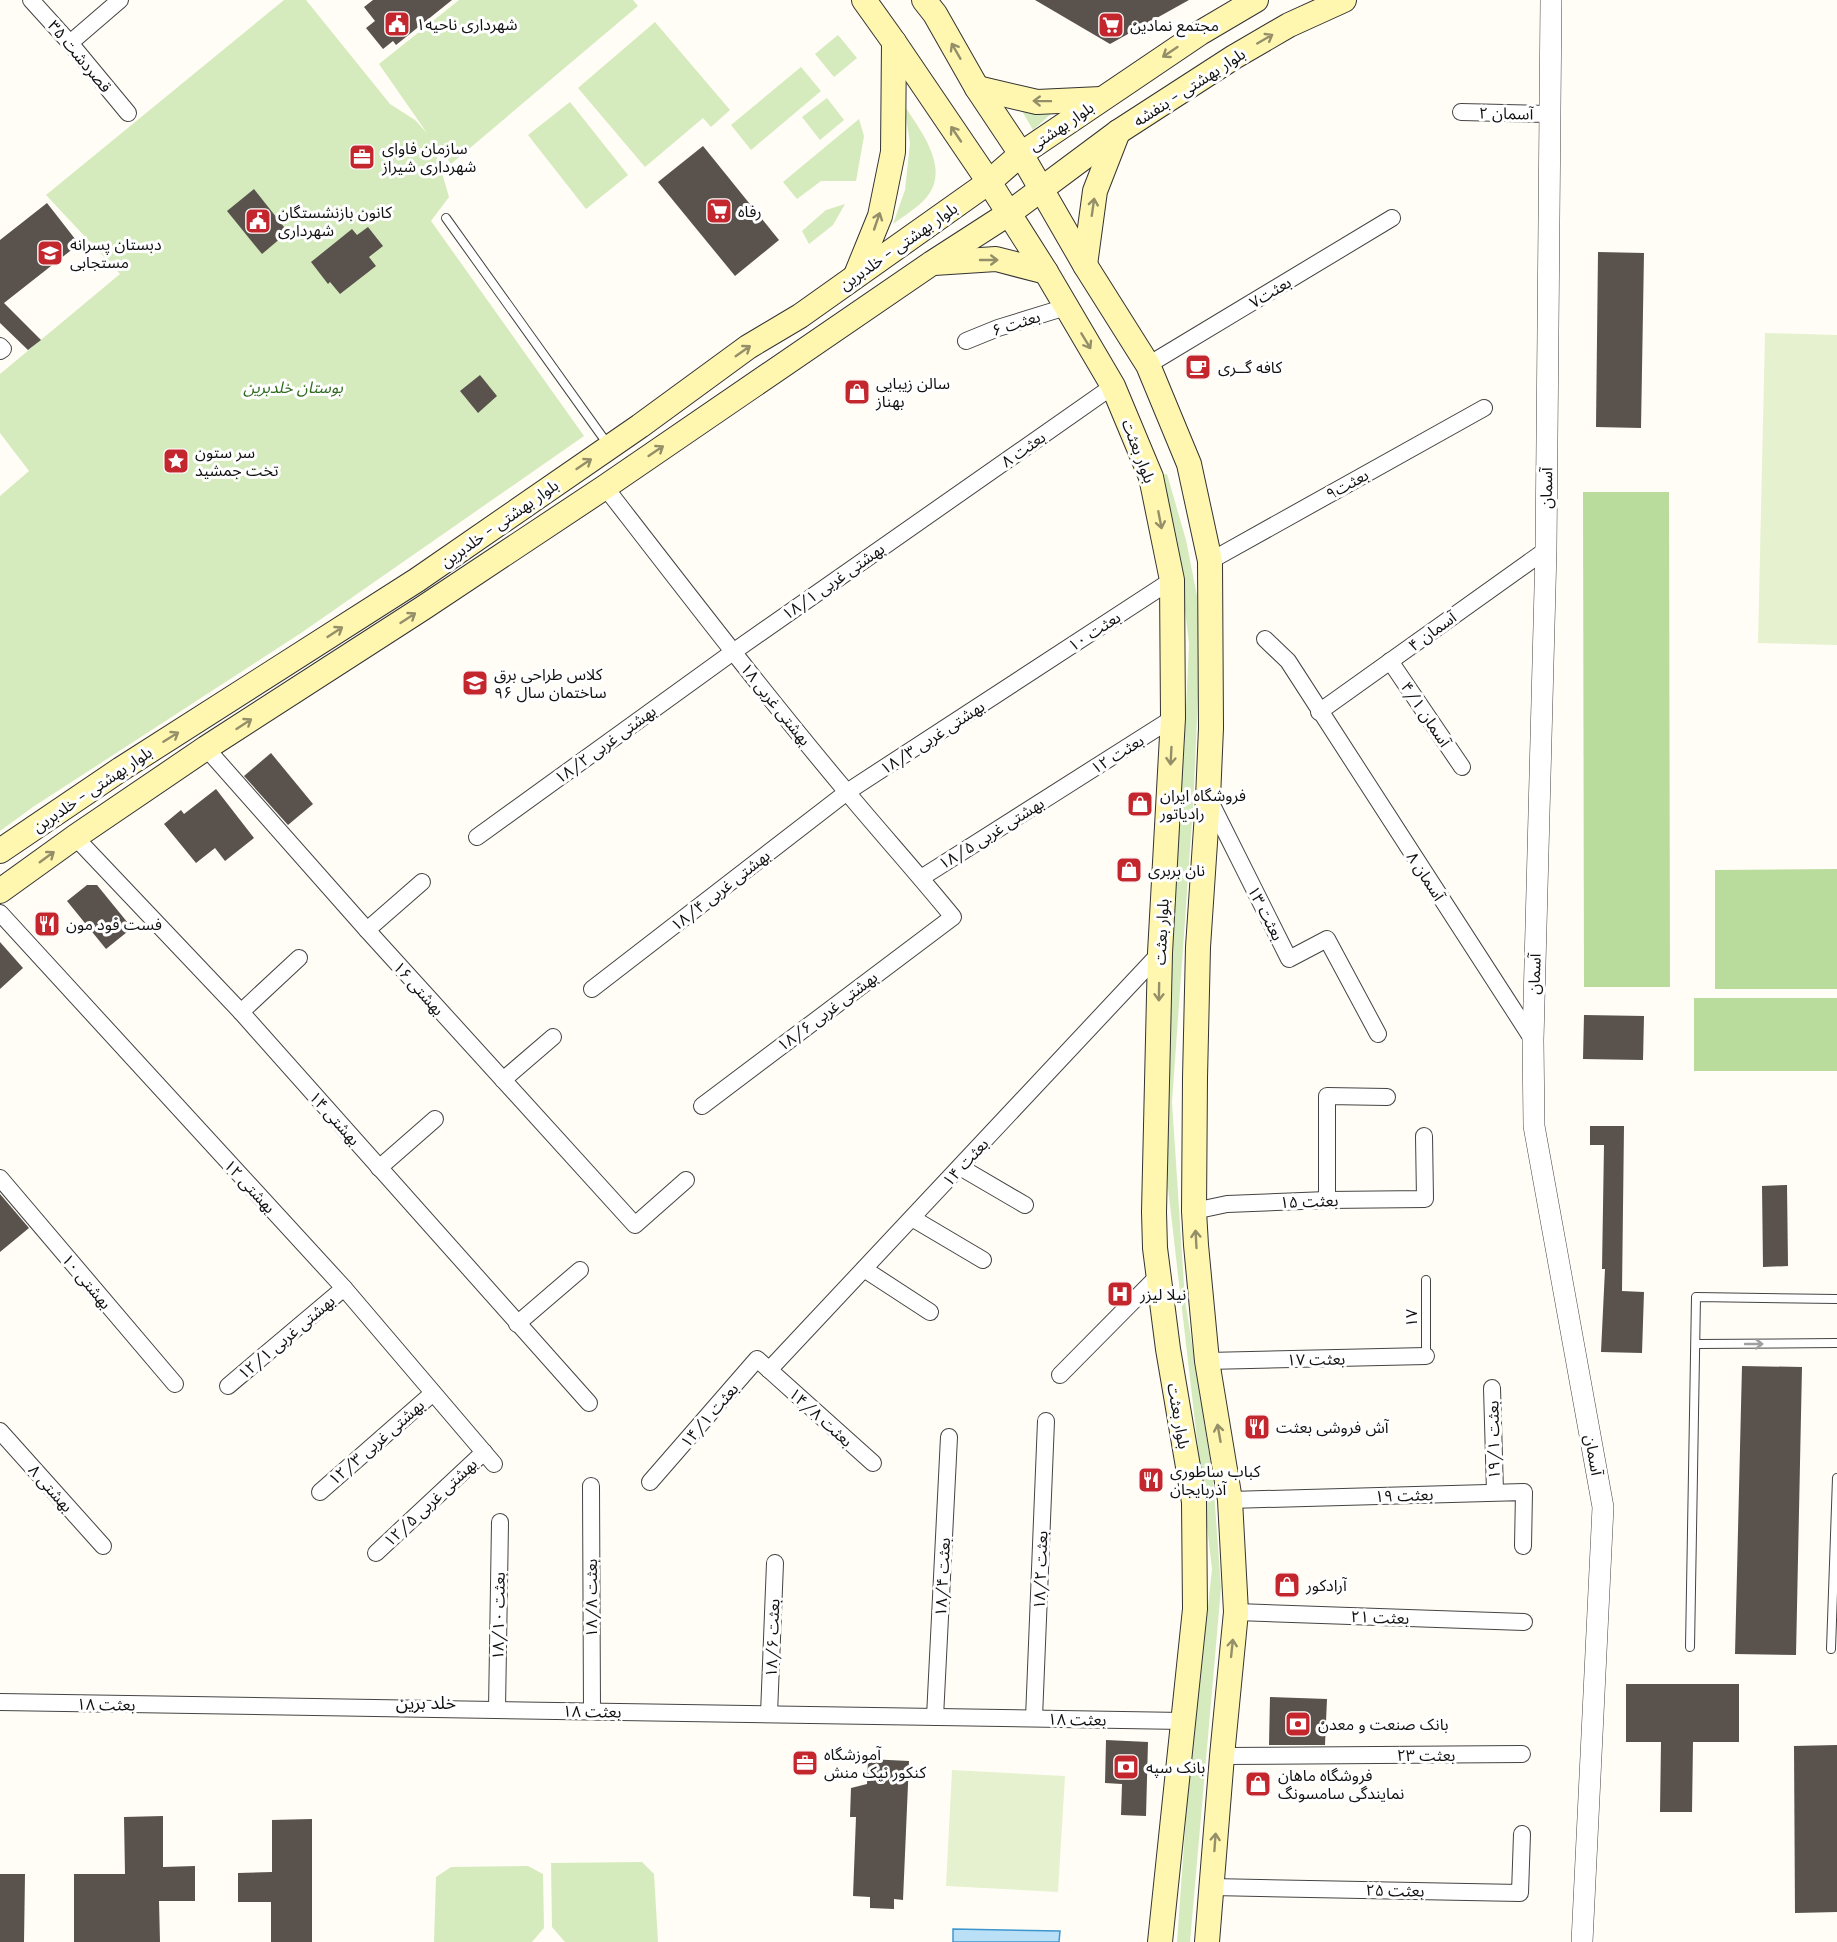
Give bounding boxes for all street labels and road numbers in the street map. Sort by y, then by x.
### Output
street label: قصردشت ۳۵ [44,16,116,96]
street label: بلوار بهشتی - بنفشه [1129,43,1249,131]
street label: بلوار بهشتی [1025,97,1097,155]
street label: ۲ آسمان [1479,103,1535,123]
street label: بلوار بهشتی - خلدبرین [835,198,961,294]
street label: بعثت۷ [1245,272,1295,312]
street label: ۶ بعثت [989,306,1043,340]
street label: بلوار بعثت [1118,416,1160,486]
street label: ۸ بعثت [997,427,1049,471]
street label: بعثت۹ [1322,464,1372,504]
street label: آسمان [1536,466,1556,509]
street label: بلوار بهشتی - خلدبرین [436,475,562,571]
street label: بهشتی غربی ۱۸/۱ [778,538,889,625]
street label: ۴ آسمان [1404,606,1461,655]
street label: ۱۰ بعثت [1064,607,1124,655]
street label: بهشتی غربی ۱۸ [737,659,815,749]
street label: ۴/۱ آسمان [1396,677,1456,752]
street label: بهشتی غربی ۱۸/۳ [876,696,989,779]
street label: بهشتی غربی ۱۸/۲ [550,700,660,788]
street label: ۱۲ بعثت [1087,730,1147,778]
street label: بلوار بهشتی - خلدبرین [28,742,156,836]
street label: بهشتی غربی ۱۸/۵ [935,793,1048,874]
street label: بهشتی غربی ۱۸/۴ [666,845,774,936]
street label: ۸ آسمان [1403,848,1450,905]
street label: ۱۳ بعثت [1244,882,1288,944]
street label: بلوار بعثت [1149,898,1173,966]
street label: آسمان [1523,952,1545,995]
street label: ۱۶ بهشتی [389,957,449,1019]
street label: بهشتی غربی ۱۸/۶ [773,967,882,1056]
street label: ۱۴ بهشتی [305,1087,365,1149]
street label: بعثت ۱۴ [938,1134,992,1190]
street label: ۱۲ بهشتی [220,1155,280,1217]
street label: بعثت ۱۵ [1279,1190,1339,1212]
street label: ۱۰ بهشتی [58,1249,116,1313]
street label: ۱۲/۱ بهشتی غربی [233,1291,339,1384]
street label: ۱۷ [1401,1309,1421,1327]
street label: بعثت ۱۷ [1287,1348,1345,1370]
street label: ۱۴/۱ بعثت [676,1379,743,1452]
street label: بلوار بعثت [1163,1381,1195,1451]
street label: ۱۴/۸ بعثت [784,1383,857,1452]
street label: ۱۲/۳ بهشتی غربی [324,1395,429,1490]
street label: ۱۹/۱ بعثت [1482,1400,1505,1480]
street label: آسمان [1581,1433,1608,1478]
street label: ۱۲/۵ بهشتی غربی [379,1454,482,1551]
street label: ۸ بهشتی [24,1460,78,1516]
street label: بعثت ۱۹ [1374,1484,1434,1506]
street label: ۱۸/۲ بعثت [1029,1530,1052,1610]
street label: ۱۸/۴ بعثت [930,1537,955,1617]
street label: ۱۸/۸ بعثت [581,1559,602,1637]
street label: ۱۸/۱۰ بعثت [487,1572,510,1660]
street label: ۱۸/۶ بعثت [761,1598,784,1678]
street label: ۲۱ بعثت [1350,1606,1410,1628]
street label: بعثت ۱۸ [77,1693,135,1715]
street label: بعثت ۱۸ [563,1700,621,1722]
street label: بعثت ۱۸ [1048,1708,1106,1730]
street label: ۲۳ بعثت [1397,1745,1455,1765]
street label: ۲۵ بعثت [1366,1879,1424,1901]

